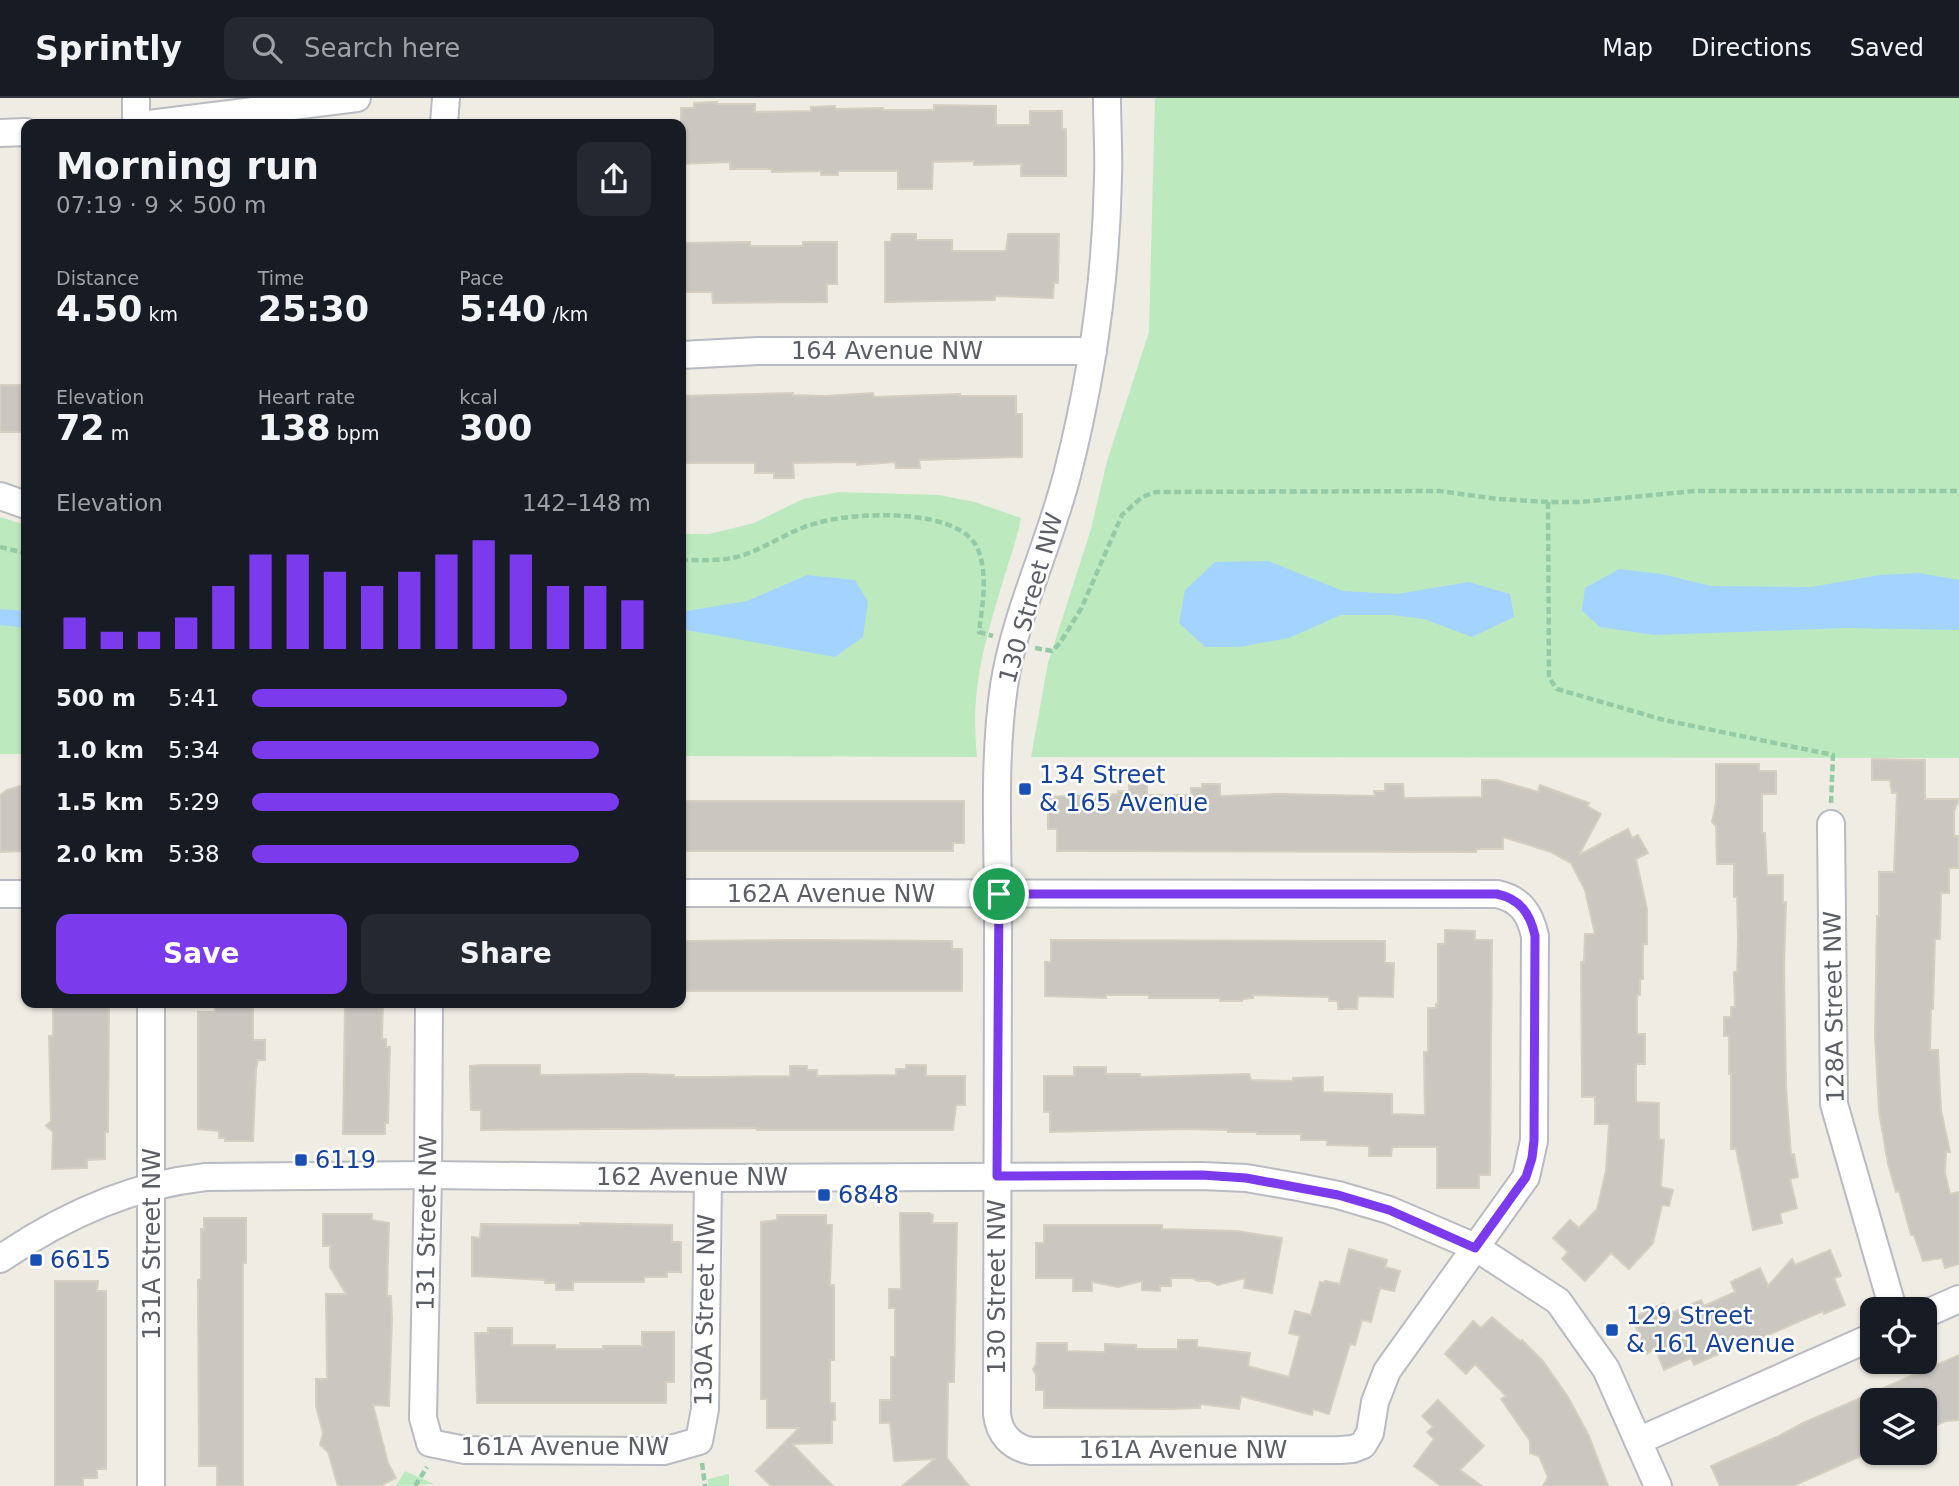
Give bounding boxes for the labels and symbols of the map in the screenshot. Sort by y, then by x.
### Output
street label: 164 Avenue NW [791,337,983,365]
street label: 130 Street NW [993,510,1069,686]
place label: 134 Street & 165 Avenue [1039,761,1208,817]
marker: 134 Street & 165 Avenue [1017,781,1033,797]
pin [969,864,1029,924]
street label: 162A Avenue NW [727,880,935,908]
street label: 128A Street NW [1818,911,1850,1103]
street label: 131 Street NW [411,1135,443,1311]
place label: 6119 [315,1146,376,1174]
street label: 131A Street NW [138,1148,166,1340]
marker: 6119 [293,1152,309,1168]
street label: 162 Avenue NW [596,1163,788,1191]
place label: 6848 [838,1181,899,1209]
marker: 6848 [816,1187,832,1203]
street label: 130 Street NW [983,1199,1011,1375]
street label: 130A Street NW [689,1214,721,1406]
place label: 6615 [50,1246,111,1274]
marker: 6615 [28,1252,44,1268]
place label: 129 Street & 161 Avenue [1626,1302,1795,1358]
marker: 129 Street & 161 Avenue [1604,1322,1620,1338]
street label: 161A Avenue NW [461,1433,669,1461]
street label: 161A Avenue NW [1079,1436,1287,1464]

